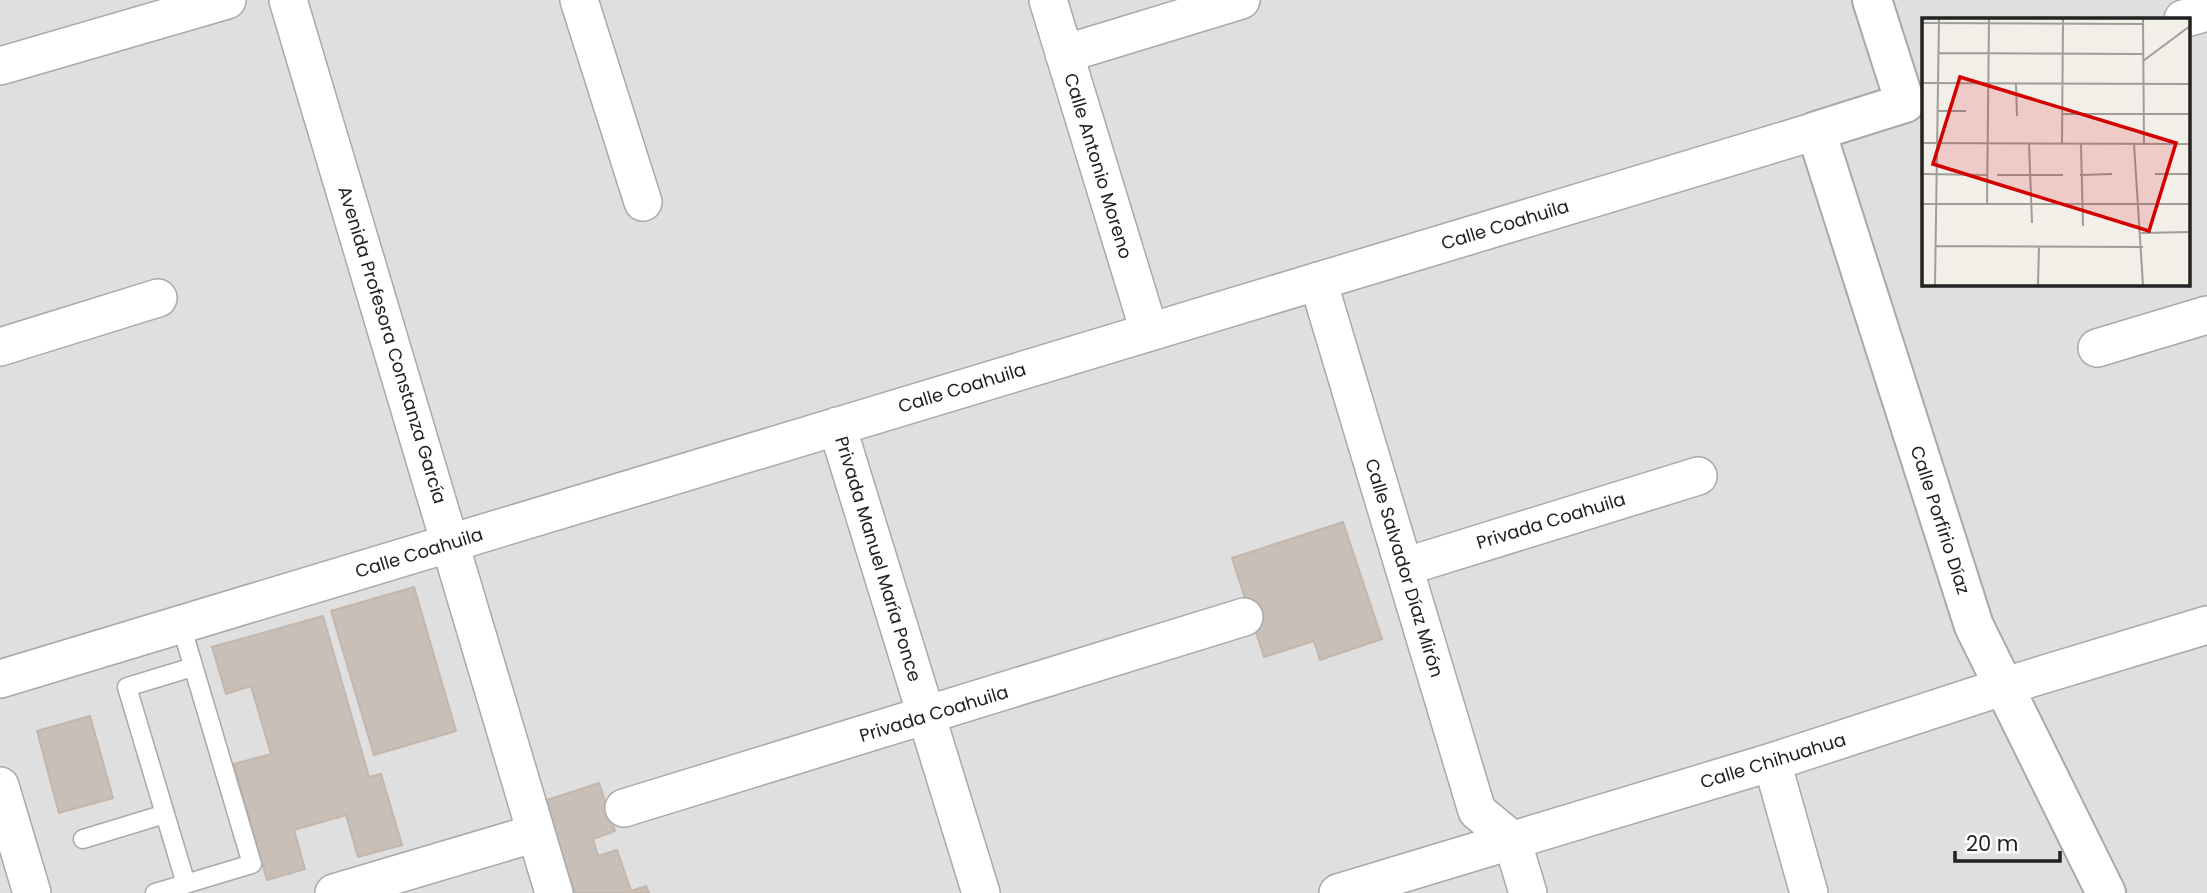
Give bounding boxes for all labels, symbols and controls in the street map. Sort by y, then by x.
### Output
inset map [1922,18,2190,285]
street label: Calle Antonio Moreno [1058,70,1139,262]
street label: Avenida Profesora Constanza García [332,183,453,507]
street label: Calle Coahuila [1438,193,1572,256]
street label: Calle Coahuila [895,356,1029,419]
street label: Privada Manuel María Ponce [829,433,928,685]
street label: Calle Porfirio Díaz [1905,442,1976,597]
street label: Calle Salvador Díaz Mirón [1359,455,1450,680]
street label: Privada Coahuila [1473,486,1628,555]
street label: Calle Coahuila [352,521,486,584]
street label: Privada Coahuila [856,679,1011,748]
street label: Calle Chihuahua [1697,726,1849,795]
scale bar [1955,820,2060,864]
text: 20 m [1966,829,2019,858]

